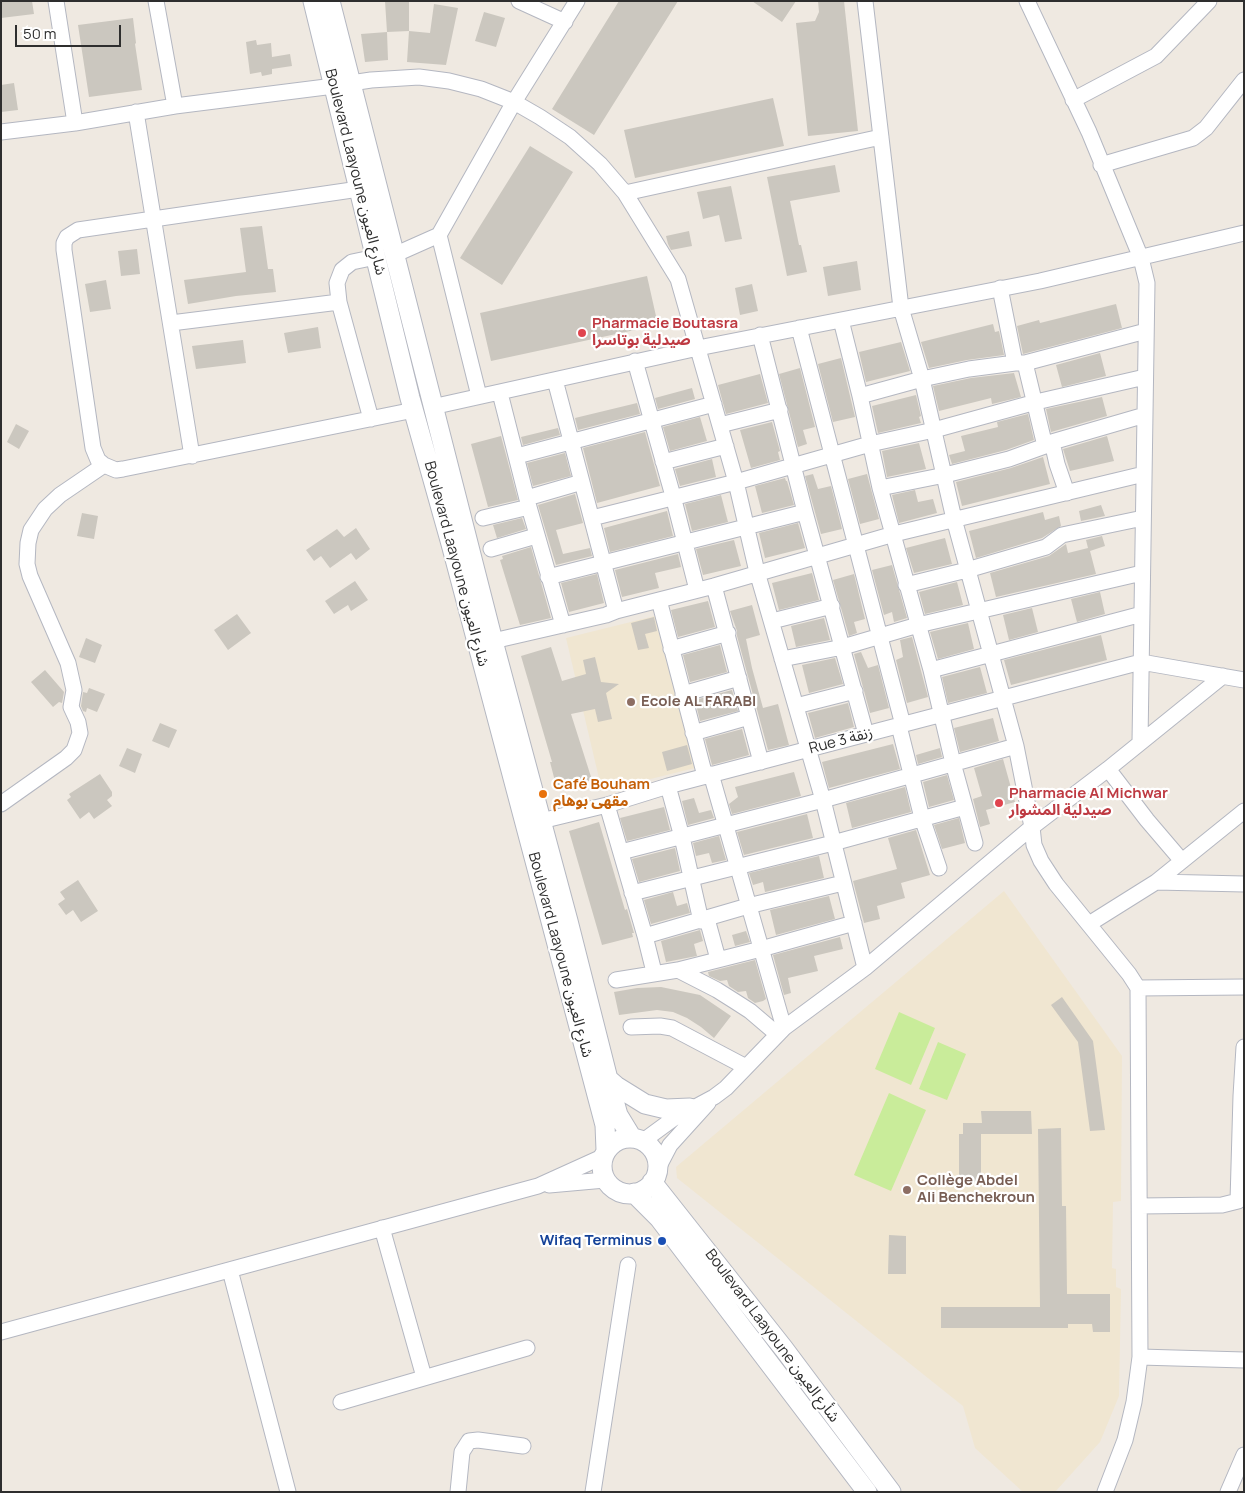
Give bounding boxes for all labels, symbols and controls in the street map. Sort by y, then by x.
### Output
scale bar [18,15,124,47]
text: 50 m [23,23,57,44]
street label: Boulevard Laayoune شارع العيون [321,67,389,277]
place label: Pharmacie Boutasra صيدلية بوتاسرا [592,315,738,350]
marker: Pharmacie Boutasra صيدلية بوتاسرا [576,327,588,339]
street label: Boulevard Laayoune شارع العيون [420,459,492,669]
place label: Ecole AL FARABI [641,693,756,711]
marker: Ecole AL FARABI [625,696,637,708]
street label: Rue 3 زنقة [807,724,875,758]
place label: Café Bouham مقهى بوهام [553,776,650,811]
place label: Pharmacie Al Michwar صيدلية المشوار [1009,785,1168,820]
marker: Café Bouham مقهى بوهام [537,788,549,800]
marker: Pharmacie Al Michwar صيدلية المشوار [993,797,1005,809]
street label: Boulevard Laayoune شارع العيون [524,850,596,1060]
place label: Collège Abdel Ali Benchekroun [917,1172,1035,1207]
marker: Collège Abdel Ali Benchekroun [901,1184,913,1196]
place label: Wifaq Terminus [540,1232,652,1250]
marker: Wifaq Terminus [656,1235,668,1247]
street label: Boulevard Laayoune شأرع العيون [701,1246,843,1426]

